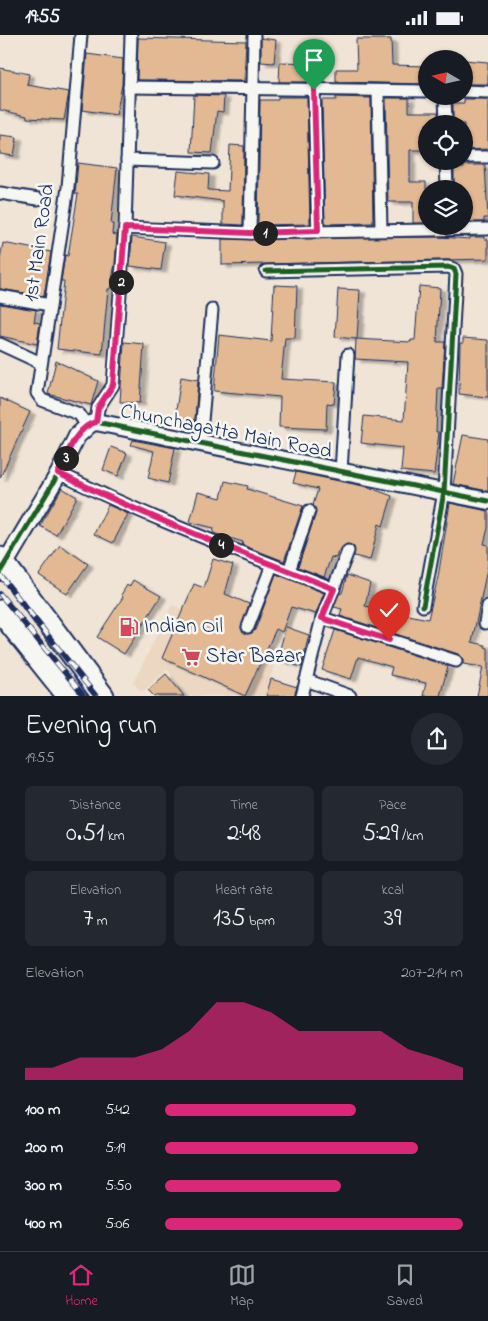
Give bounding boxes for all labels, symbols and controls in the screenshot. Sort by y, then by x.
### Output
text: 19:55 [25,4,60,31]
pin [293,39,335,90]
icon: arrive [300,46,328,74]
north arrow [418,50,472,105]
map controls [418,50,473,235]
button: locate [418,115,473,170]
button: layers [418,180,473,235]
street label: 1st Main Road [17,182,63,304]
pin: 1 [252,221,278,245]
text: 1 [263,223,268,244]
pin: 2 [108,269,134,295]
text: 2 [118,272,125,293]
street label: Chunchagatta Main Road [117,397,335,469]
pin: 3 [54,445,78,471]
text: 3 [64,448,69,469]
pin: 4 [208,533,234,557]
text: 4 [219,535,224,556]
pin [368,589,410,640]
icon: check [375,596,403,624]
place label: Indian Oil [144,612,223,642]
fuel station icon: Indian Oil [118,616,140,638]
place label: Star Bazar [206,642,302,672]
supermarket icon: Star Bazar [180,646,202,668]
text: Evening run [25,706,157,747]
button: share [411,713,463,765]
text: 19:55 [25,746,55,770]
text: Distance [70,795,121,816]
text: Time [230,795,258,816]
text: Pace [379,795,406,816]
text: 0.51 [66,816,104,852]
text: 2:48 [227,816,261,852]
text: 5:29 [362,816,398,852]
text: km [104,826,125,847]
text: /km [398,826,423,847]
text: Elevation [70,880,121,901]
text: Heart rate [215,880,273,901]
text: kcal [382,880,404,901]
text: 7 [83,901,93,937]
text: 135 [213,901,246,937]
text: 39 [384,901,402,937]
text: m [93,911,108,932]
text: bpm [246,911,275,932]
text: Elevation [25,961,84,985]
text: 207–214 m [401,961,463,985]
text: 100 m [25,1098,60,1122]
text: 5:42 [105,1098,130,1122]
text: 200 m [25,1136,63,1160]
text: 5:19 [105,1136,125,1160]
text: 300 m [25,1174,62,1198]
text: 5:50 [105,1174,132,1198]
text: 400 m [25,1212,62,1236]
text: 5:06 [105,1212,129,1236]
tab: Home [65,1261,98,1312]
tab: Map [228,1261,256,1312]
tab: Saved [386,1261,423,1312]

